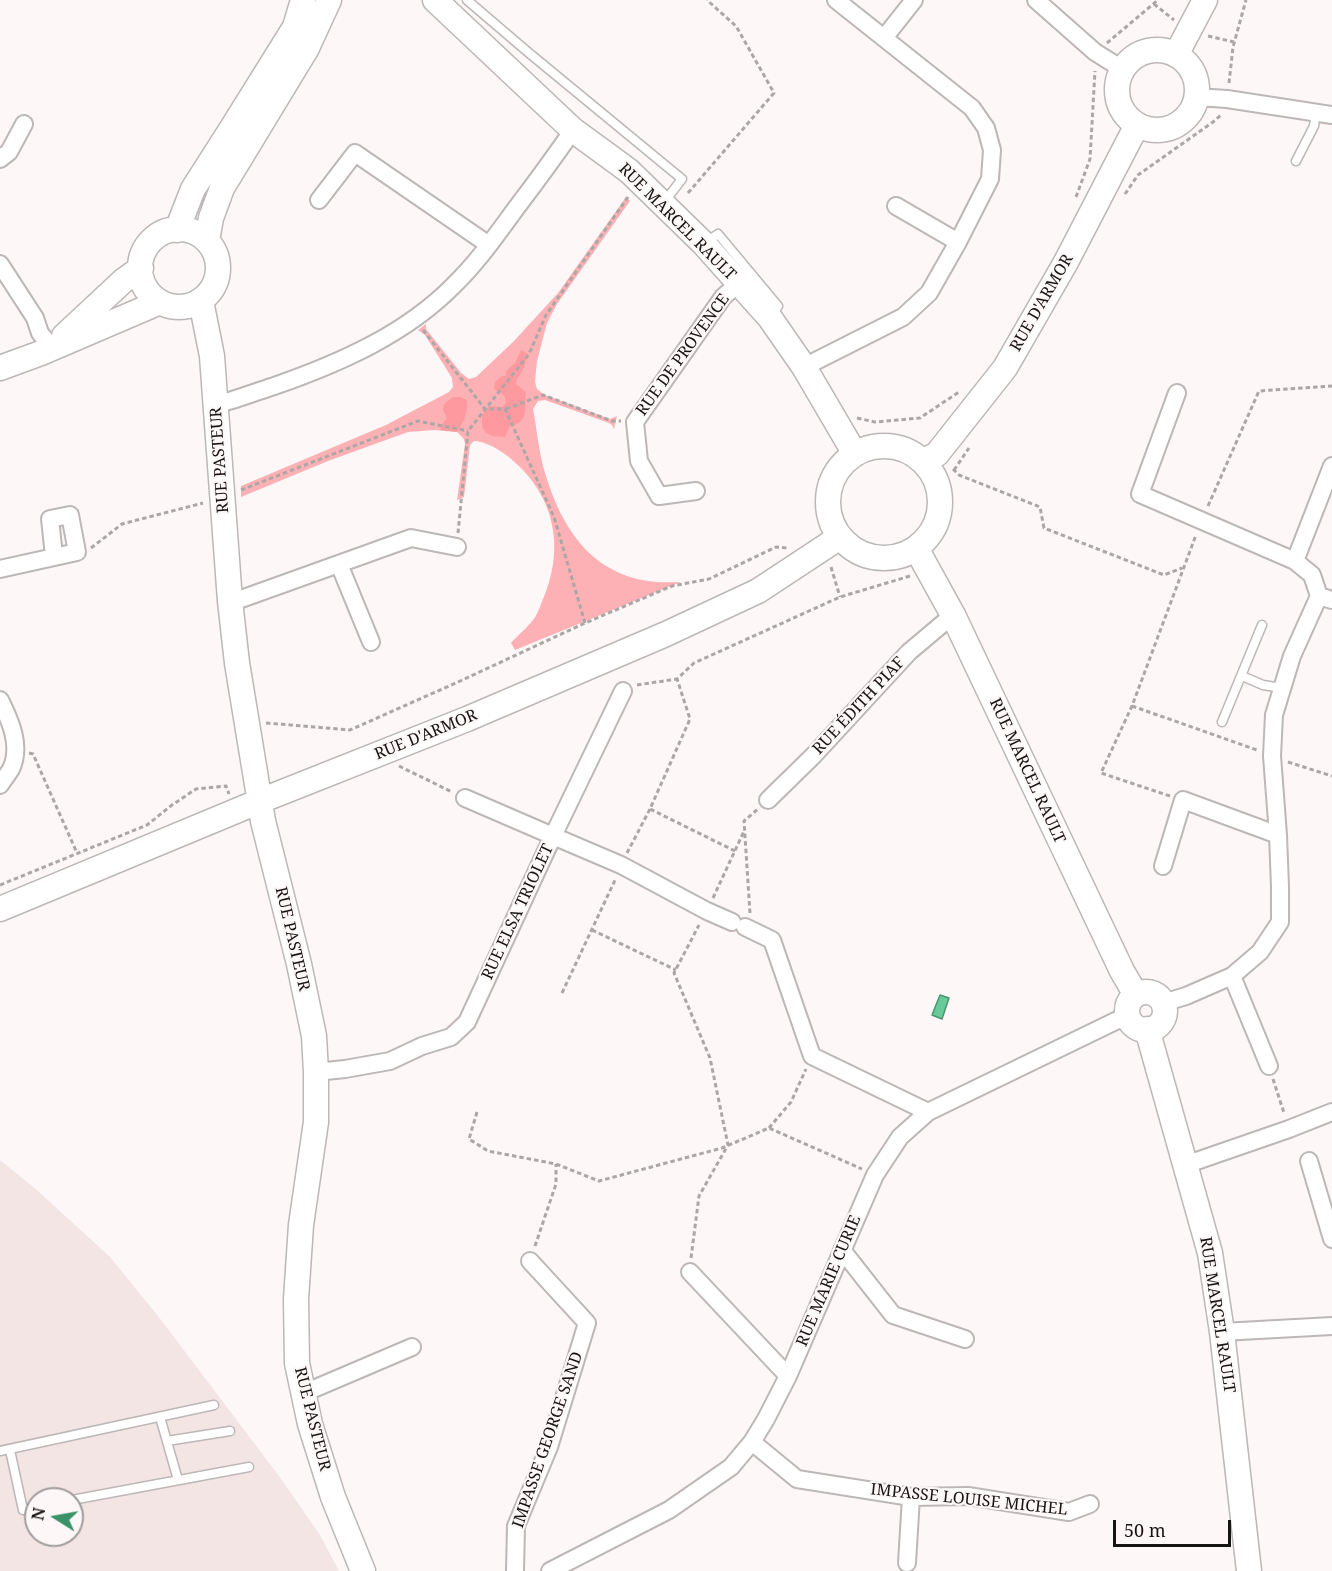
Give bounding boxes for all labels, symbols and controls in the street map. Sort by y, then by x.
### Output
street label: RUE MARCEL RAULT [614,159,740,285]
street label: RUE D'ARMOR [1006,251,1078,355]
street label: RUE DE PROVENCE [632,290,734,420]
street label: RUE PASTEUR [207,406,233,514]
street label: RUE ÉDITH PIAF [809,653,909,759]
street label: RUE MARCEL RAULT [985,695,1069,847]
street label: RUE D'ARMOR [372,706,480,764]
street label: RUE ELSA TRIOLET [478,841,558,983]
street label: RUE PASTEUR [271,885,313,993]
street label: RUE MARIE CURIE [793,1213,865,1349]
street label: RUE MARCEL RAULT [1195,1236,1239,1394]
street label: IMPASSE GEORGE SAND [509,1349,587,1531]
street label: RUE PASTEUR [290,1365,334,1473]
street label: IMPASSE LOUISE MICHEL [870,1480,1068,1520]
north arrow [24,1487,84,1547]
text: N [26,1506,50,1522]
scale bar [1116,1508,1234,1546]
text: 50 m [1124,1518,1166,1542]

